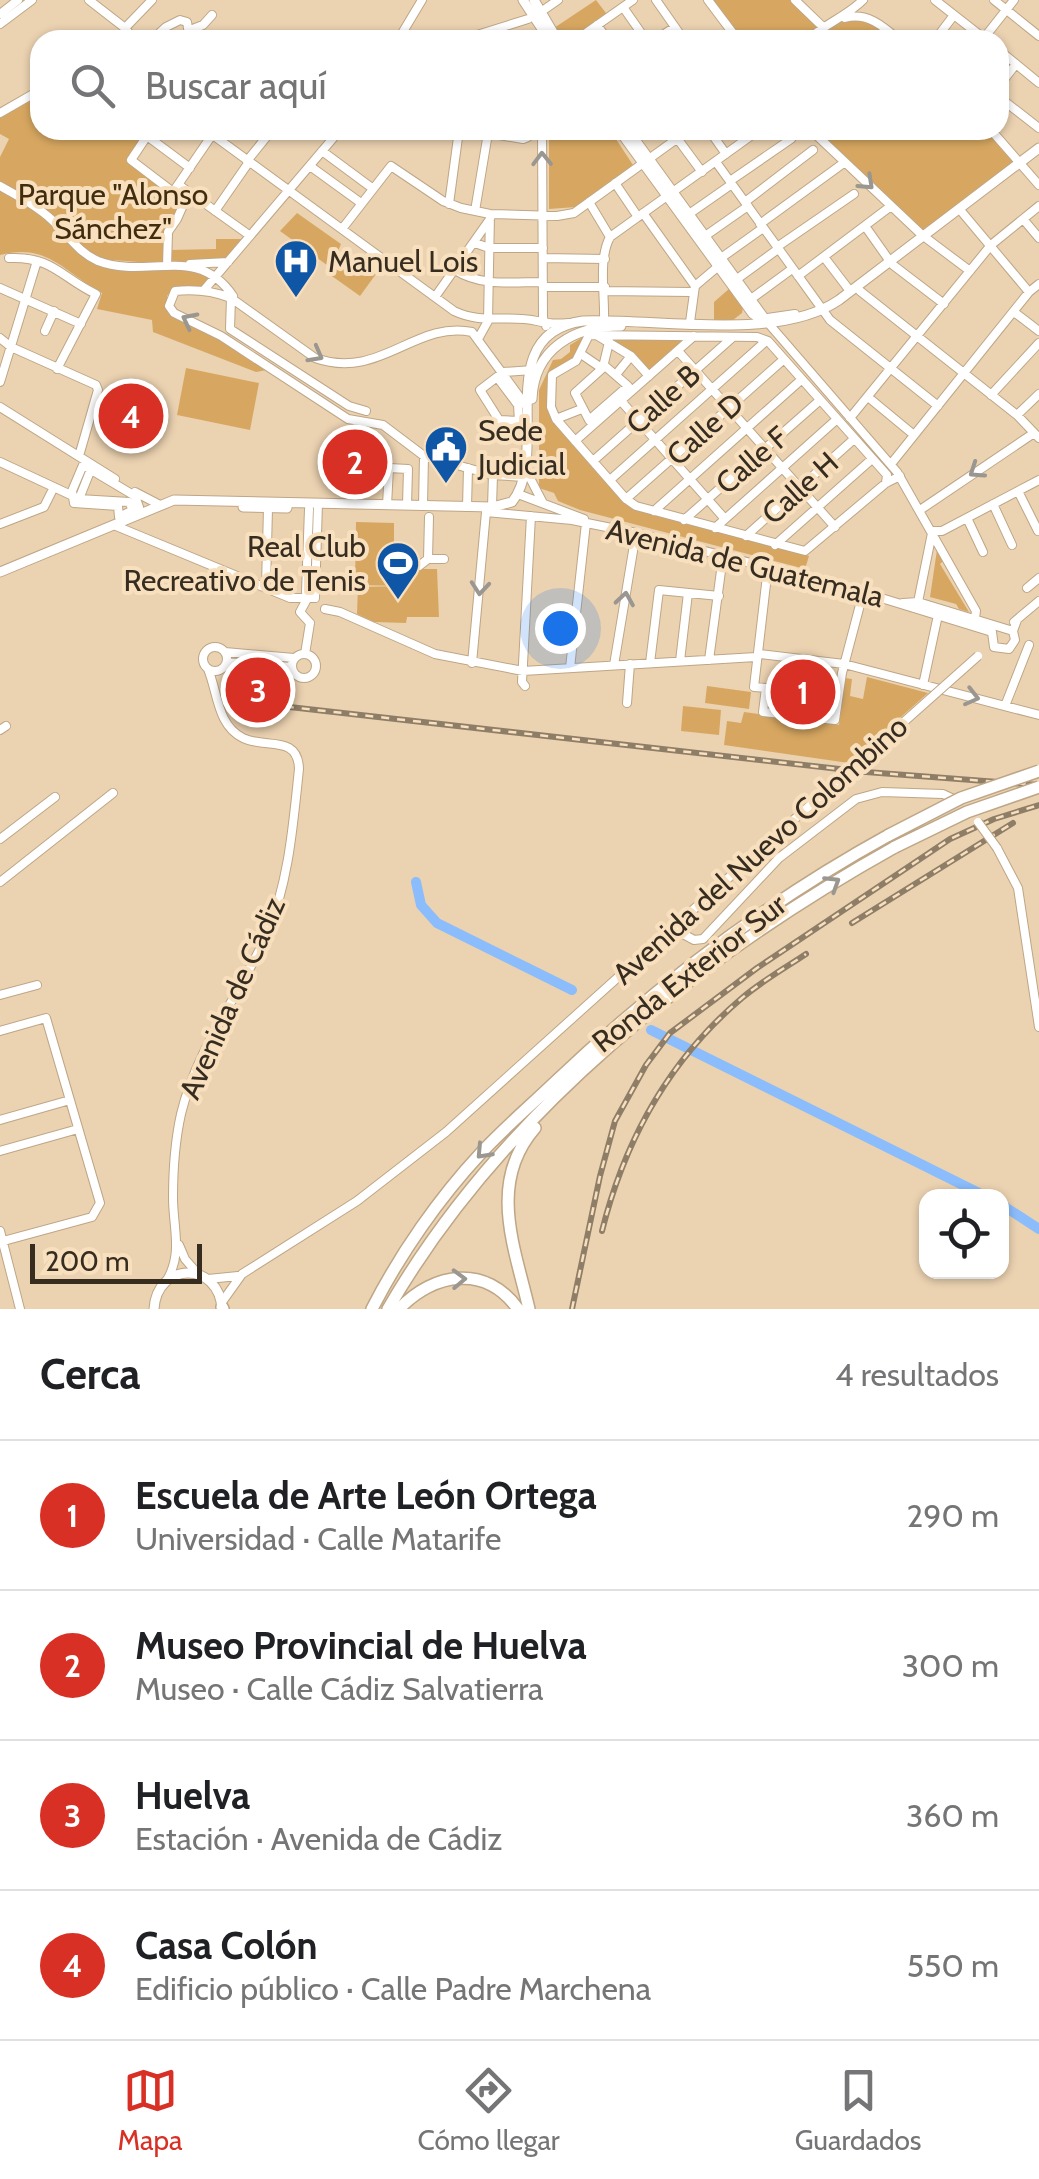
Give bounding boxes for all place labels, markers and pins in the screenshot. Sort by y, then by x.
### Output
hospital icon: Manuel Lois [273,238,319,299]
place label: Manuel Lois [328,243,478,280]
pin: 4 [98,378,164,454]
place label: Sede Judicial [477,412,566,483]
pin: 2 [322,424,388,500]
public building icon: Sede Judicial [423,424,469,485]
place label: Real Club Recreativo de Tenis [123,528,366,599]
sports icon: Real Club Recreativo de Tenis [375,540,421,601]
pin: 3 [226,652,290,728]
pin: 1 [770,654,836,730]

